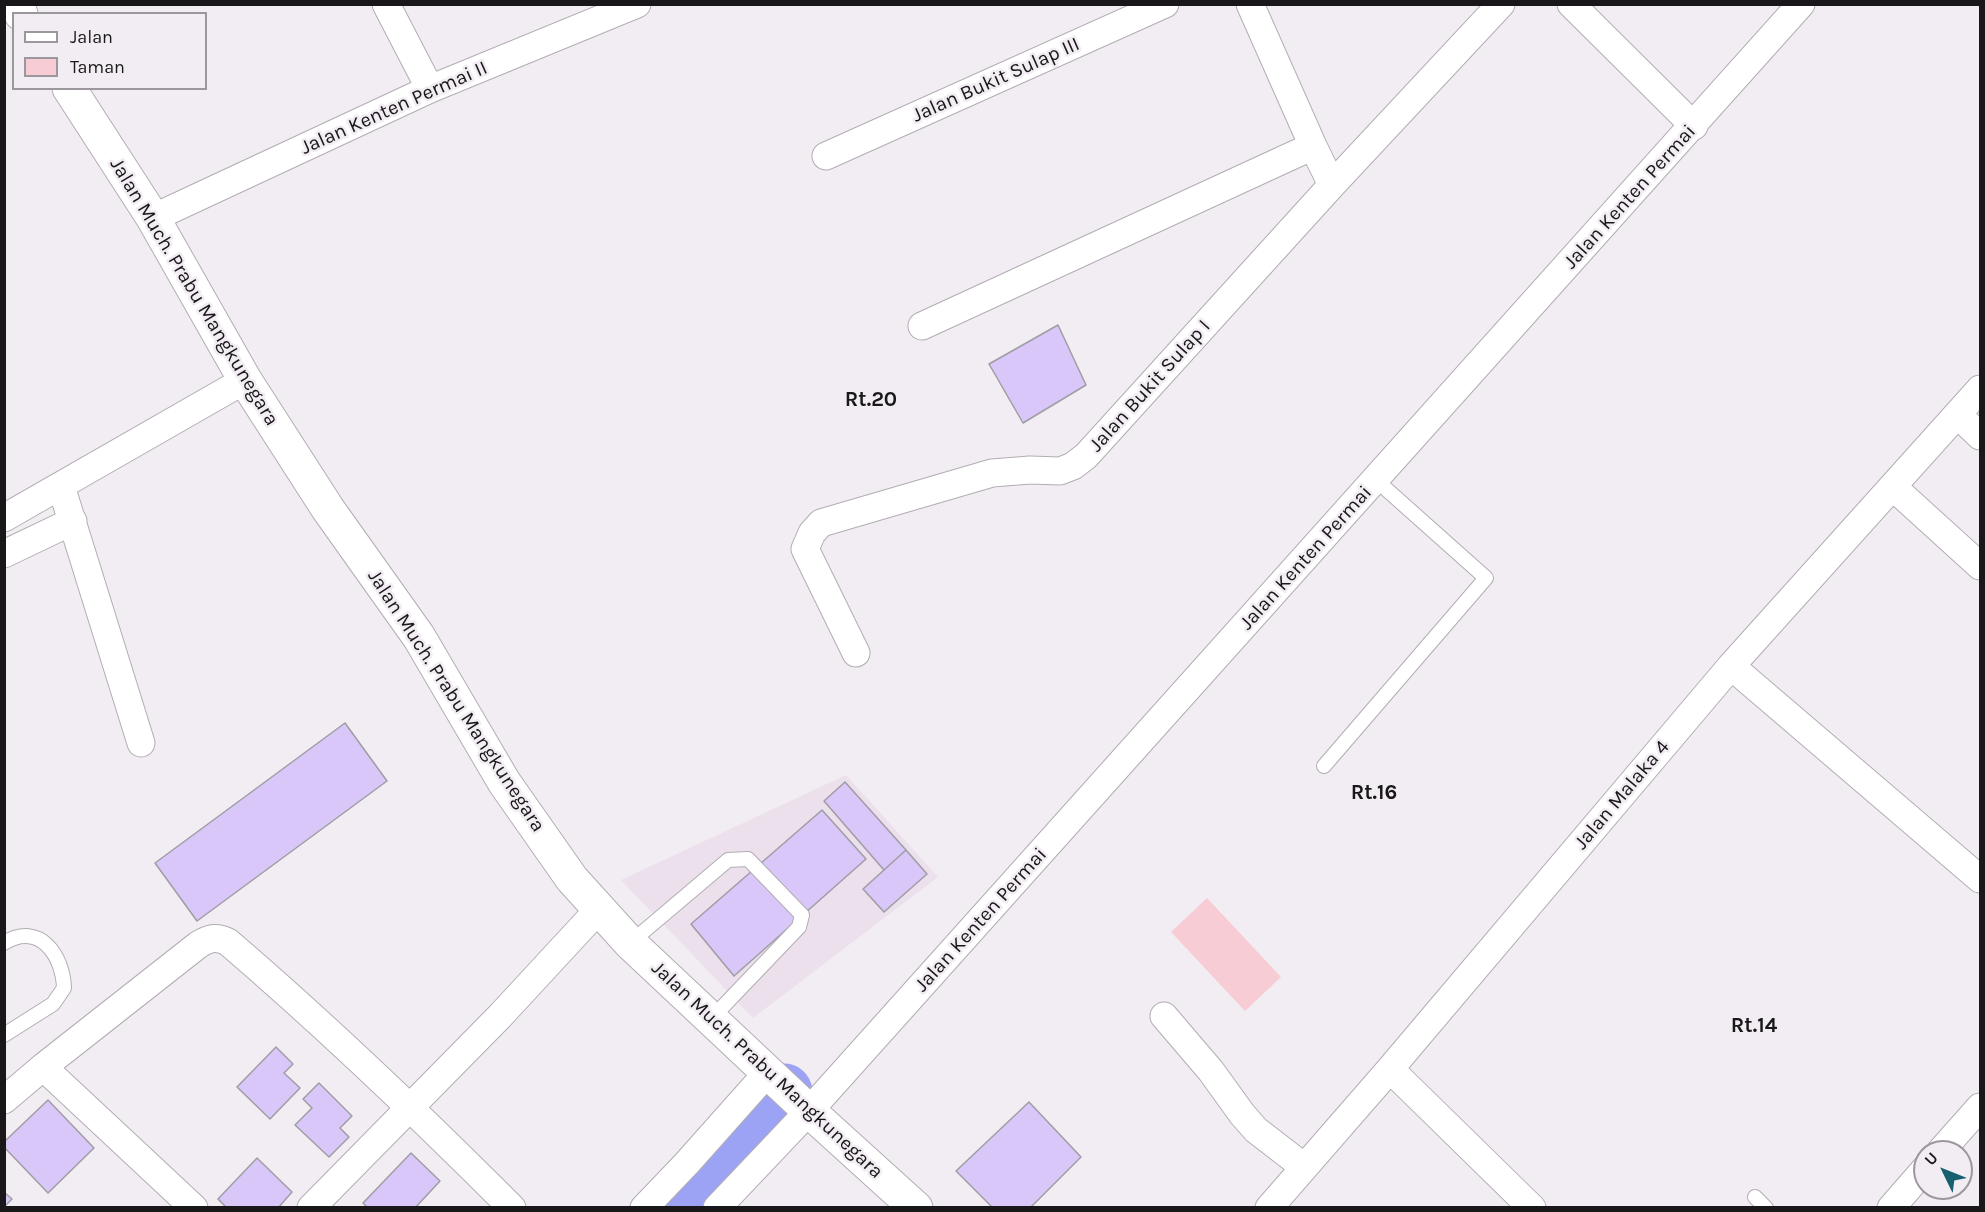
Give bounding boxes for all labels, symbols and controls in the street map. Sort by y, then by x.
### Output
legend [12,12,207,90]
text: Jalan [70,26,113,48]
street label: Jalan Bukit Sulap III [909,32,1083,128]
text: Taman [70,56,125,78]
street label: Jalan Kenten Permai II [297,56,491,160]
street label: Jalan Kenten Permai [1559,120,1701,274]
street label: Jalan Much. Prabu Mangkunegara [104,154,284,430]
street label: Jalan Bukit Sulap I [1084,315,1216,457]
district label: Rt.20 [845,387,897,413]
street label: Jalan Kenten Permai [1235,481,1377,635]
street label: Jalan Much. Prabu Mangkunegara [362,565,550,837]
street label: Jalan Malaka 4 [1569,735,1675,855]
district label: Rt.16 [1351,780,1397,806]
street label: Jalan Kenten Permai [910,843,1052,997]
street label: Jalan Much. Prabu Mangkunegara [646,956,888,1184]
district label: Rt.14 [1731,1013,1777,1039]
north arrow [1913,1140,1973,1200]
text: U [1920,1148,1942,1169]

